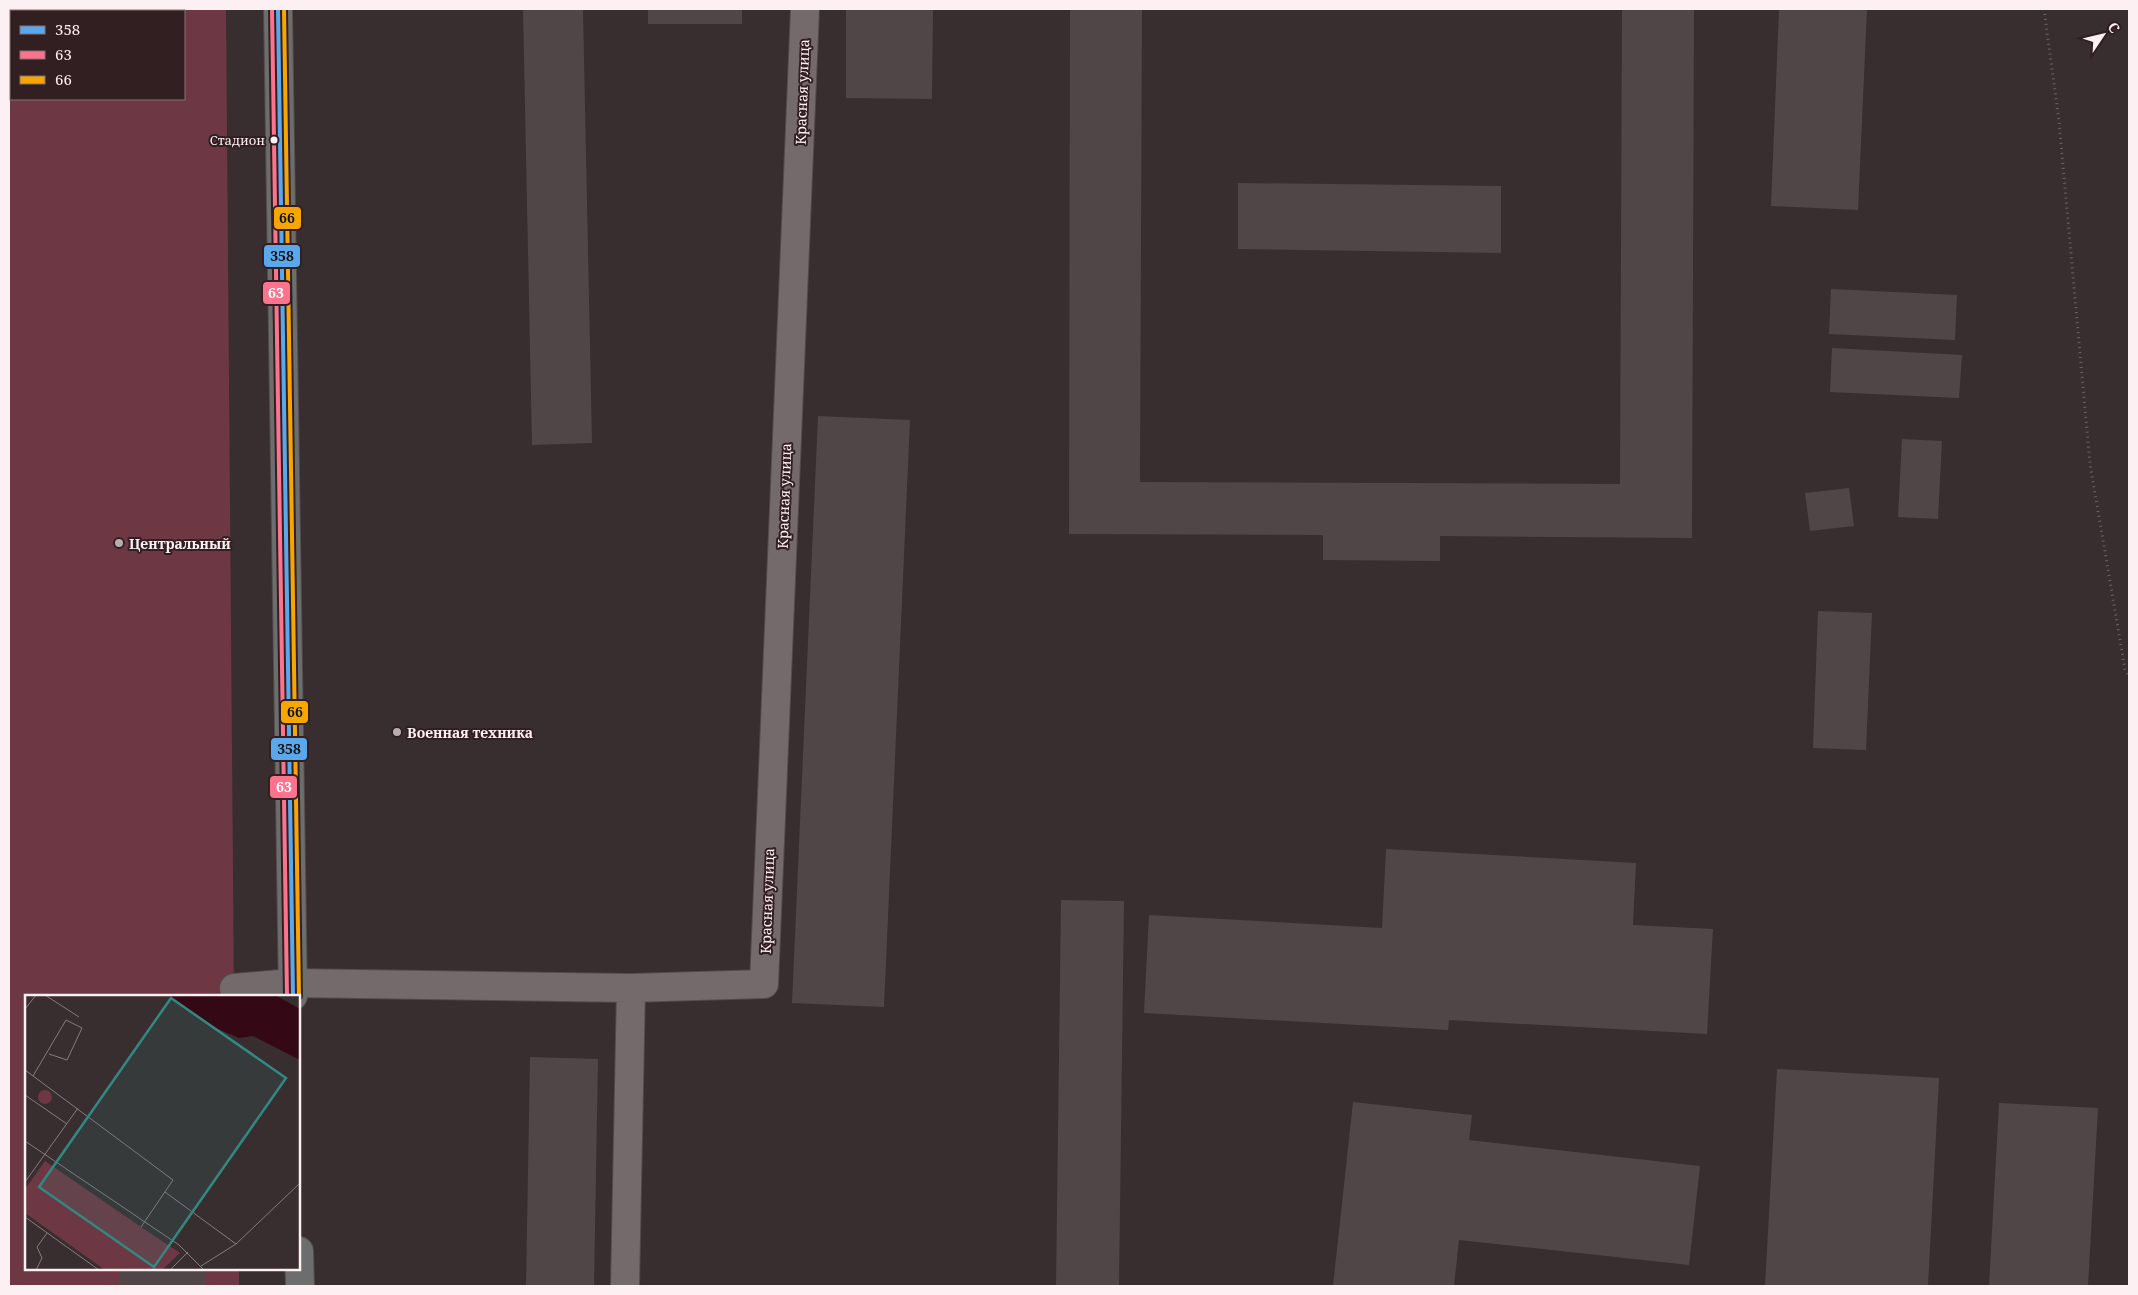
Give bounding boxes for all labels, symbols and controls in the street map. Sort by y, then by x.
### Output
legend [10,10,185,100]
north arrow [2078,10,2128,60]
text: С [2104,18,2124,36]
text: 358 [55,19,80,39]
street label: Красная улица [791,39,813,145]
text: 63 [55,44,72,64]
text: 66 [55,69,72,89]
place label: Стадион [210,131,265,149]
marker: Стадион [269,135,279,145]
line badge: 66 [273,206,302,230]
text: 66 [279,208,295,227]
line badge: 358 [263,244,301,268]
text: 358 [270,246,294,265]
line badge: 63 [262,281,291,305]
text: 63 [268,283,284,302]
street label: Красная улица [773,443,795,549]
place label: Центральный [129,534,231,553]
marker: Центральный [113,537,125,549]
line badge: 66 [280,700,309,724]
text: 66 [287,702,303,721]
place label: Военная техника [407,723,533,742]
marker: Военная техника [391,726,403,738]
line badge: 358 [270,737,308,761]
text: 358 [277,739,301,758]
line badge: 63 [269,775,298,799]
text: 63 [276,777,292,796]
street label: Красная улица [756,848,778,954]
inset map [25,995,300,1270]

